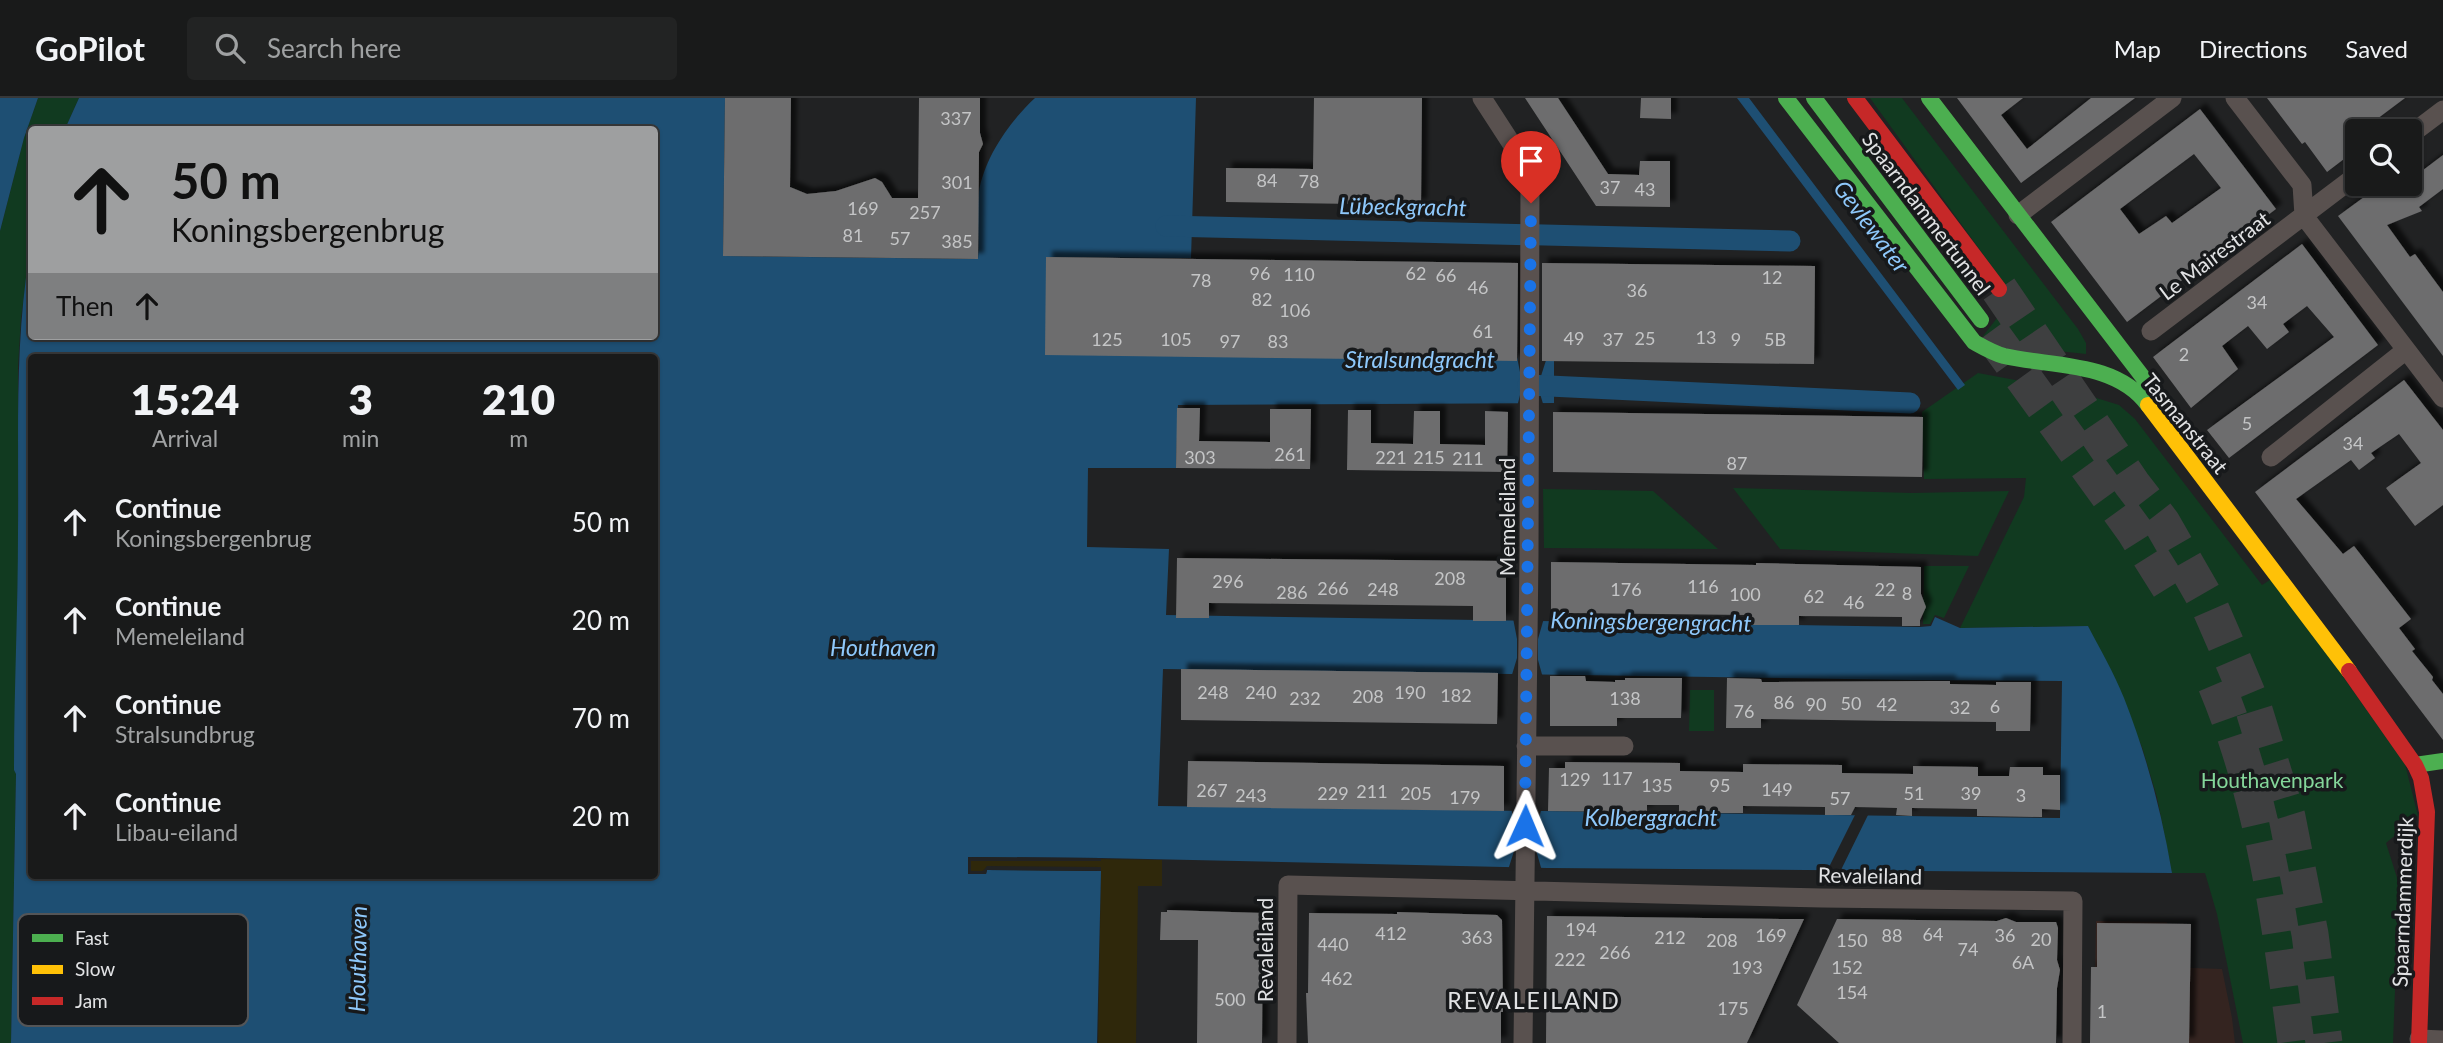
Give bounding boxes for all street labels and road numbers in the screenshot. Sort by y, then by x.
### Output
street label: Spaarndammertunnel [1858,127,1996,299]
street label: Le Mairestraat [2154,205,2275,305]
street label: Tasmanstraat [2138,368,2234,478]
street label: Memeleiland [1494,458,1519,576]
street label: Spaarndammerdijk [2387,816,2417,988]
street label: Revaleiland [1818,862,1922,888]
street label: Revaleiland [1252,898,1277,1002]

